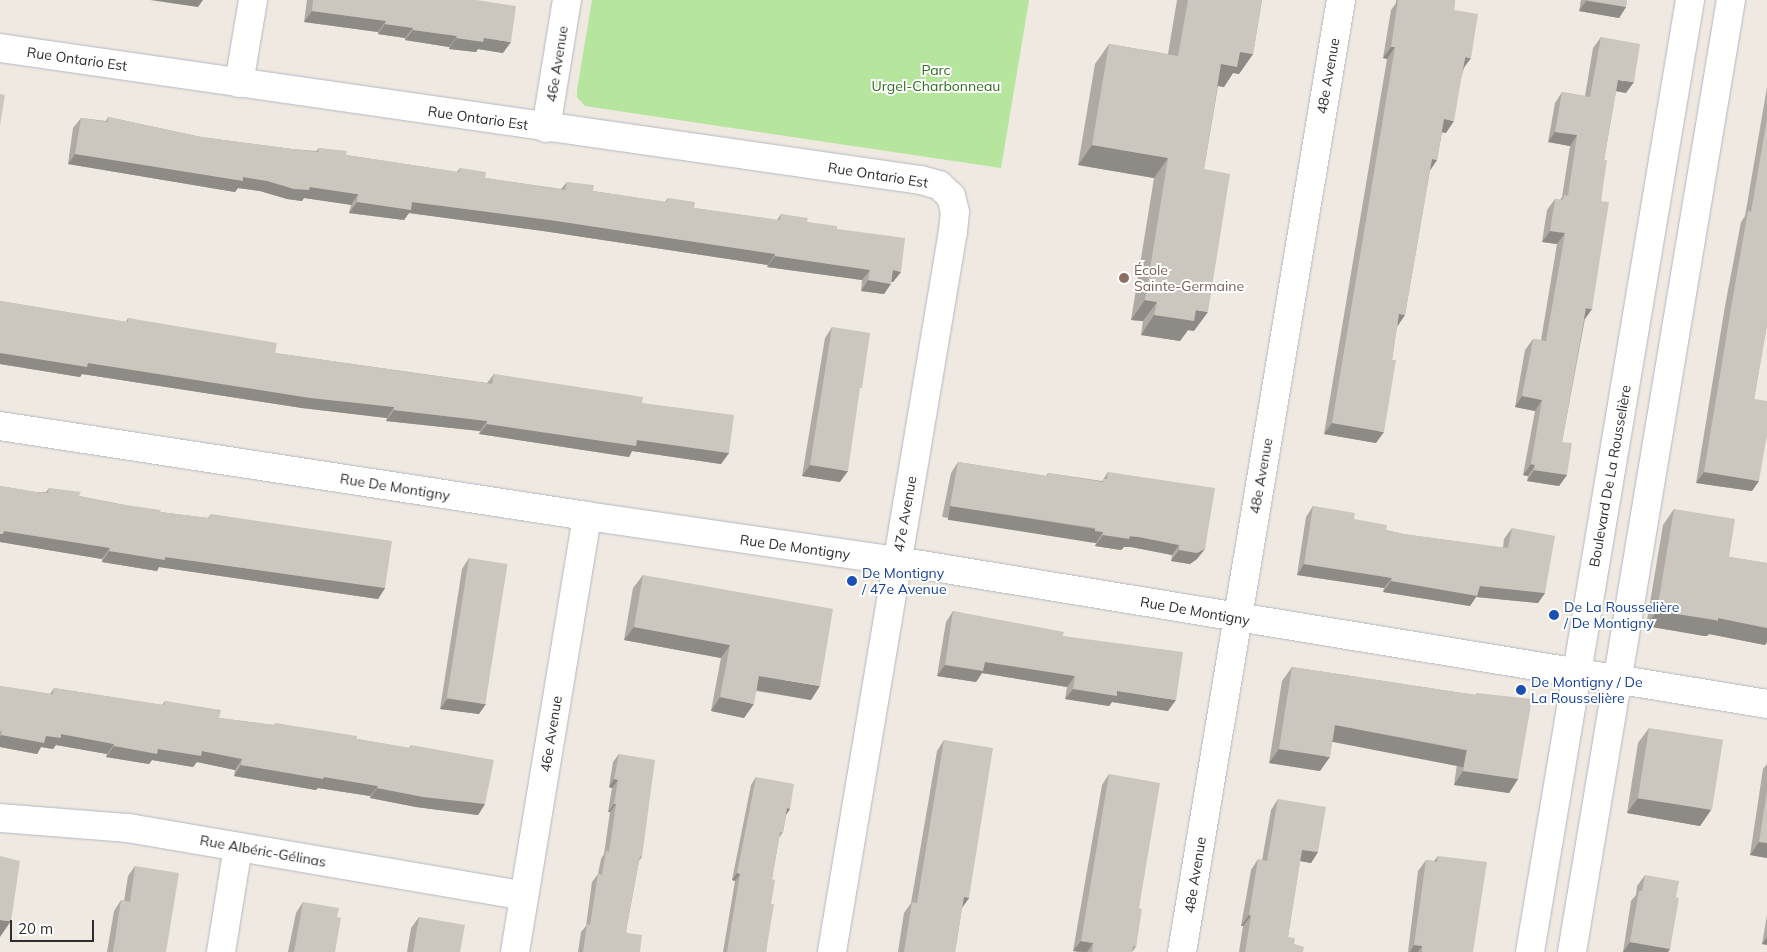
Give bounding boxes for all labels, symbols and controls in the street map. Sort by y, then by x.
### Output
street label: 46e Avenue [543,25,571,103]
street label: 48e Avenue [1313,37,1343,115]
street label: Rue Ontario Est [26,44,128,74]
park label: Parc Urgel-Charbonneau [872,62,1000,94]
street label: Rue Ontario Est [427,103,529,133]
street label: Rue Ontario Est [827,159,929,191]
place label: École Sainte-Germaine [1134,262,1244,294]
marker: École Sainte-Germaine [1118,272,1130,284]
street label: Boulevard De La Rousselière [1586,384,1634,568]
street label: 48e Avenue [1246,437,1276,515]
street label: Rue De Montigny [339,470,451,504]
street label: 47e Avenue [890,475,920,553]
street label: Rue De Montigny [739,531,851,563]
place label: De Montigny / 47e Avenue [862,565,946,598]
marker: De Montigny / 47e Avenue [846,575,858,587]
street label: Rue De Montigny [1139,593,1251,629]
place label: De La Rousselière / De Montigny [1564,599,1679,632]
marker: De La Rousselière / De Montigny [1548,609,1560,621]
place label: De Montigny / De La Rousselière [1531,674,1643,706]
marker: De Montigny / De La Rousselière [1515,684,1527,696]
street label: 46e Avenue [537,695,565,773]
street label: Rue Albéric-Gélinas [199,832,327,870]
street label: 48e Avenue [1181,836,1209,914]
scale bar [12,910,96,942]
text: 20 m [18,919,53,938]

